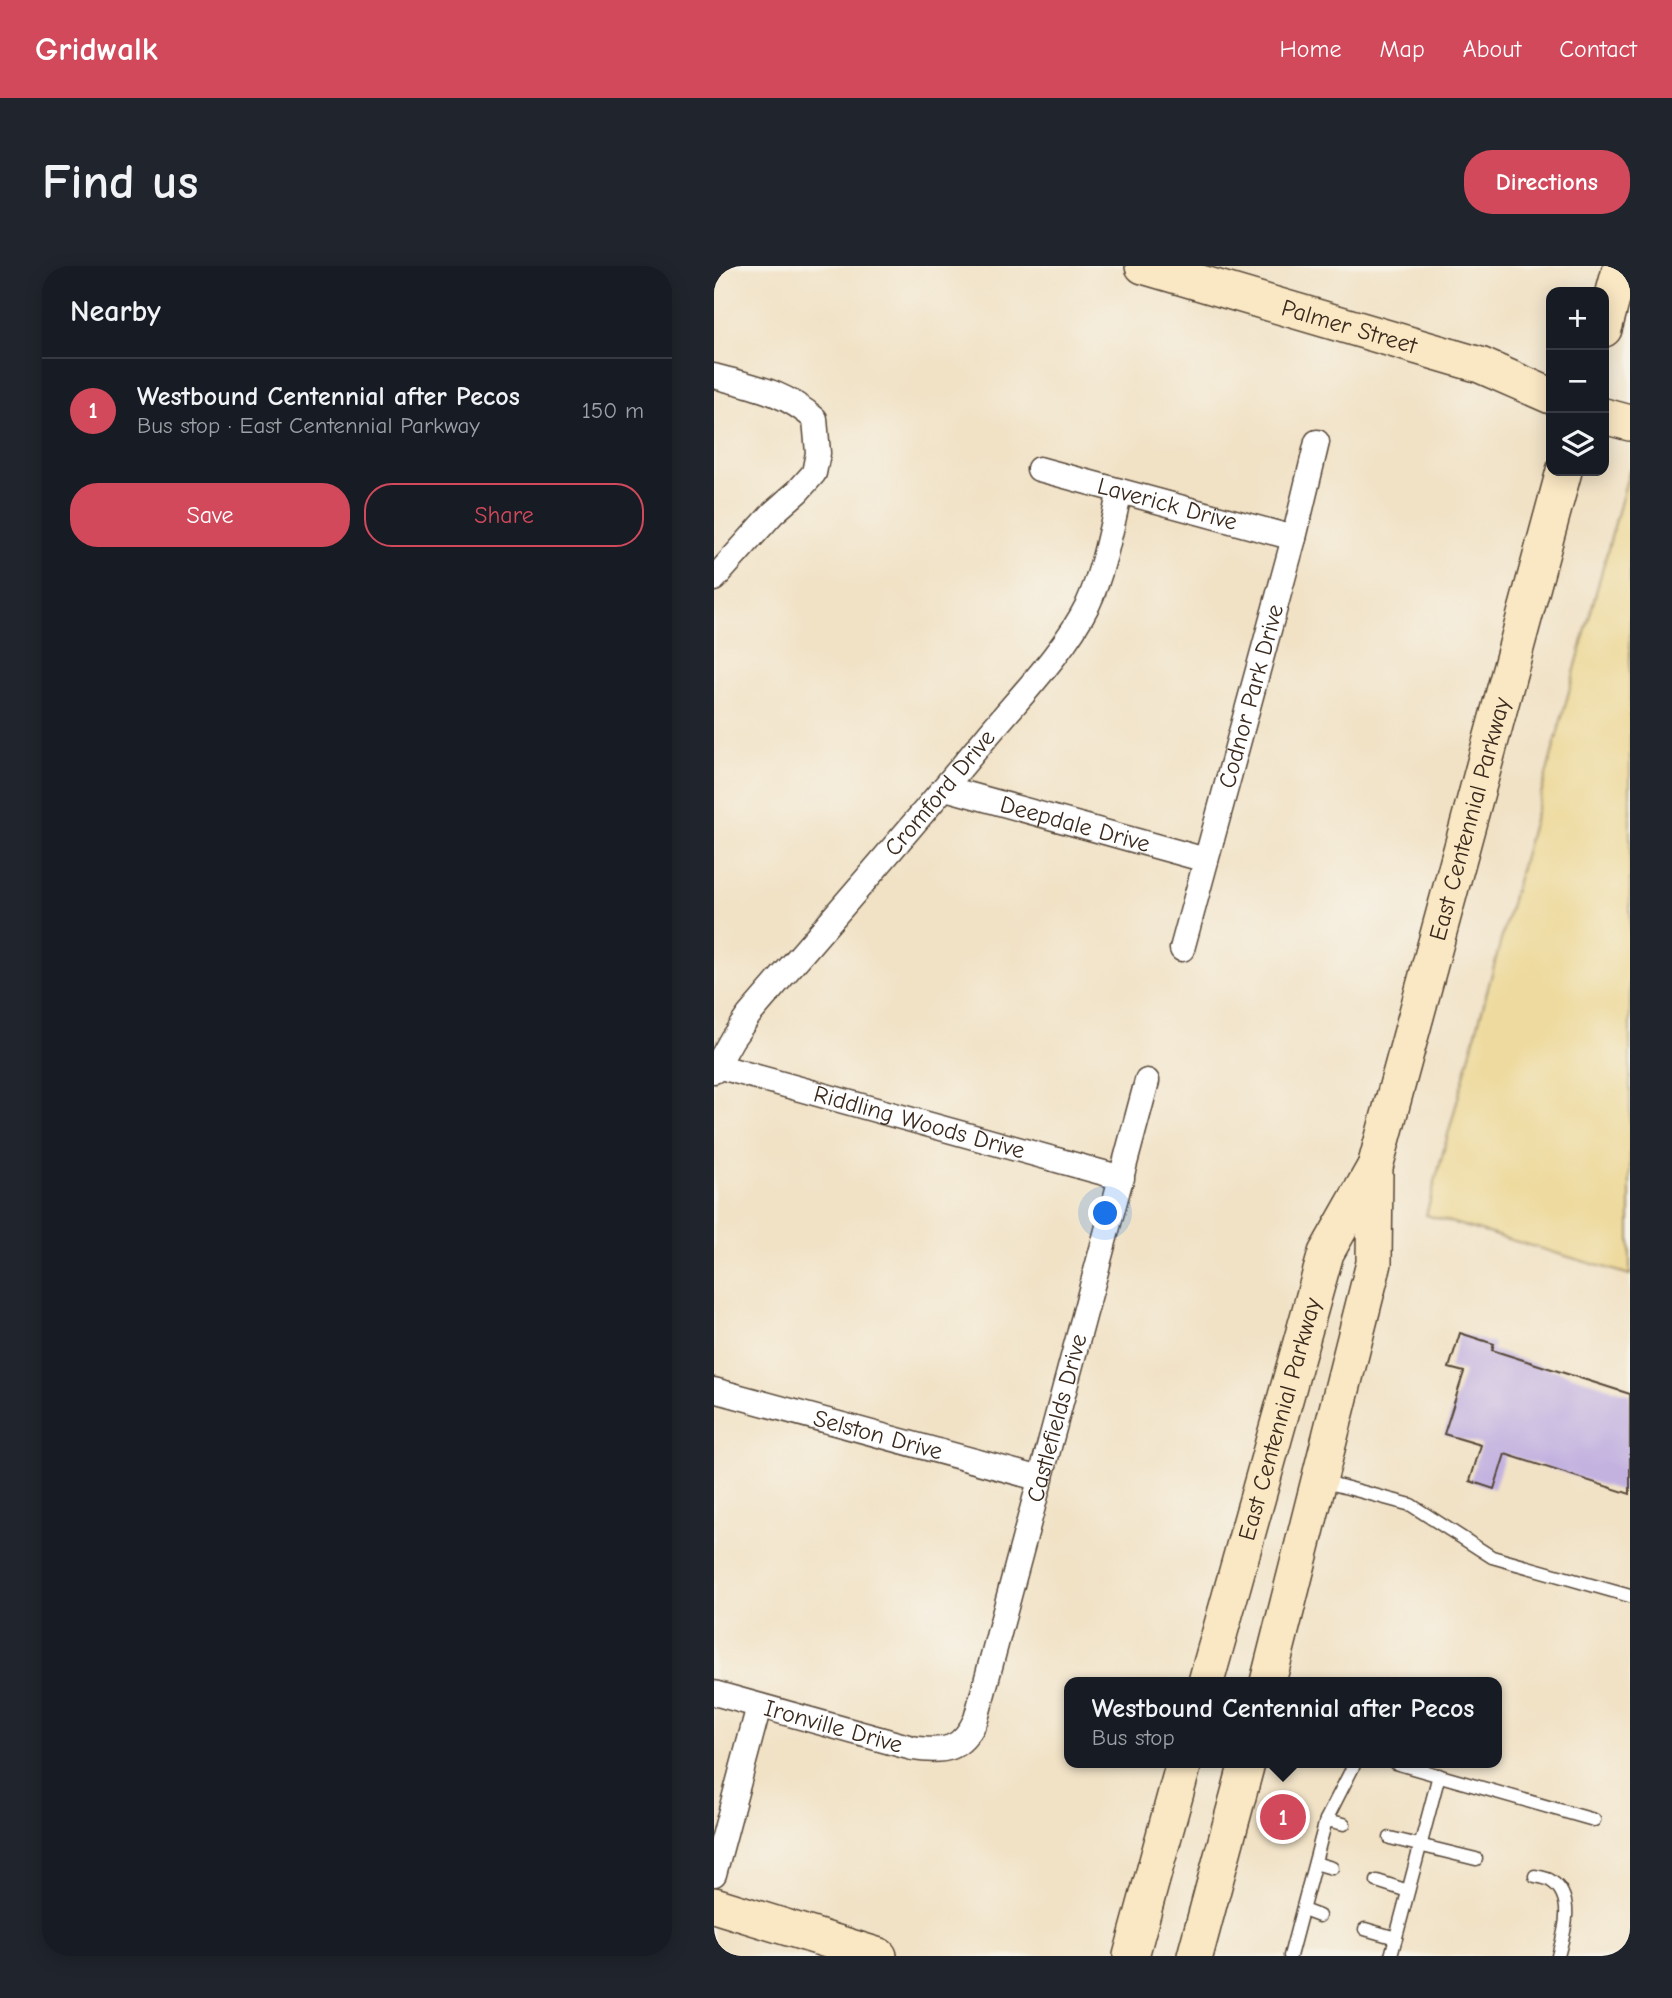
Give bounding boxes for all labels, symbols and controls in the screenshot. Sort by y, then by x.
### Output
text: Gridwalk [35,30,158,68]
text: Home [1280,35,1341,63]
text: Map [1379,35,1425,63]
text: About [1463,35,1521,63]
text: Contact [1559,35,1637,63]
button: Directions [1464,150,1630,214]
text: Find us [42,154,198,210]
map controls [1546,287,1609,476]
button: + [1546,287,1609,350]
street label: Palmer Street [1278,293,1421,360]
text: Nearby [70,294,161,329]
button: − [1546,350,1609,413]
text: Westbound Centennial after Pecos [137,382,520,412]
text: 1 [88,397,98,424]
text: 150 m [582,397,644,424]
text: Bus stop · East Centennial Parkway [137,412,480,439]
button: layers [1546,413,1609,476]
street label: Laverick Drive [1094,471,1240,536]
button: Save [70,483,350,547]
button: Share [364,483,644,547]
street label: Codnor Park Drive [1212,601,1289,791]
street label: East Centennial Parkway [1423,694,1516,943]
street label: Cromford Drive [879,724,1001,862]
street label: Deepdale Drive [997,790,1153,858]
street label: Riddling Woods Drive [811,1079,1028,1164]
your location [1088,1196,1122,1230]
street label: East Centennial Parkway [1232,1294,1327,1544]
street label: Castlefields Drive [1021,1331,1093,1505]
street label: Selston Drive [810,1404,946,1466]
popup [1064,1677,1502,1768]
street label: Ironville Drive [761,1694,906,1759]
text: Westbound Centennial after Pecos [1092,1694,1474,1724]
text: Bus stop [1092,1724,1175,1751]
pin: 1 [1260,1791,1306,1843]

